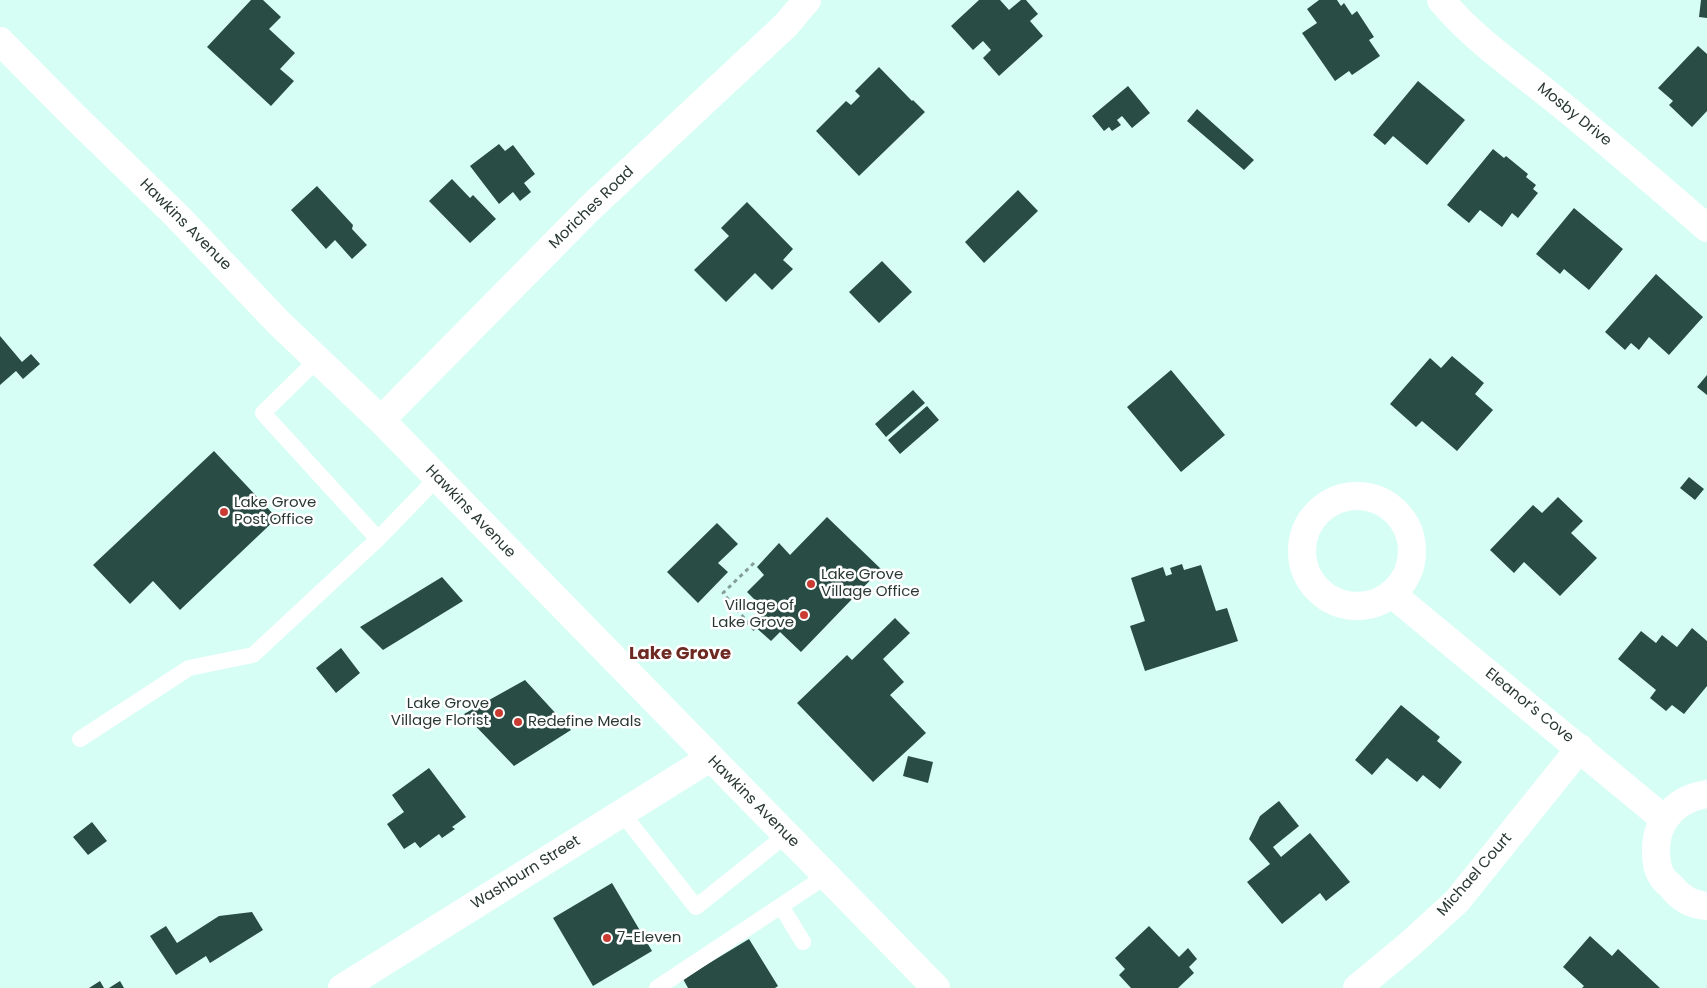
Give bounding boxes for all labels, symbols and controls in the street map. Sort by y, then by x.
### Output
street label: Mosby Drive [1533,80,1615,150]
street label: Moriches Road [546,163,638,253]
street label: Hawkins Avenue [136,176,234,274]
street label: Hawkins Avenue [421,462,519,562]
place label: Lake Grove Post Office [234,494,316,529]
marker: Lake Grove Post Office [218,506,230,518]
place label: Lake Grove Village Office [821,566,920,601]
marker: Lake Grove Village Office [805,578,817,590]
place label: Village of Lake Grove [712,597,794,632]
marker: Village of Lake Grove [798,609,810,621]
district label: Lake Grove [629,643,731,665]
street label: Eleanor's Cove [1481,665,1577,747]
place label: Lake Grove Village Florist [391,695,489,730]
marker: Lake Grove Village Florist [493,707,505,719]
place label: Redefine Meals [528,713,641,731]
marker: Redefine Meals [512,716,524,728]
street label: Hawkins Avenue [704,753,802,851]
street label: Michael Court [1434,830,1516,920]
street label: Washburn Street [468,832,584,914]
place label: 7-Eleven [617,929,681,947]
marker: 7-Eleven [601,932,613,944]

